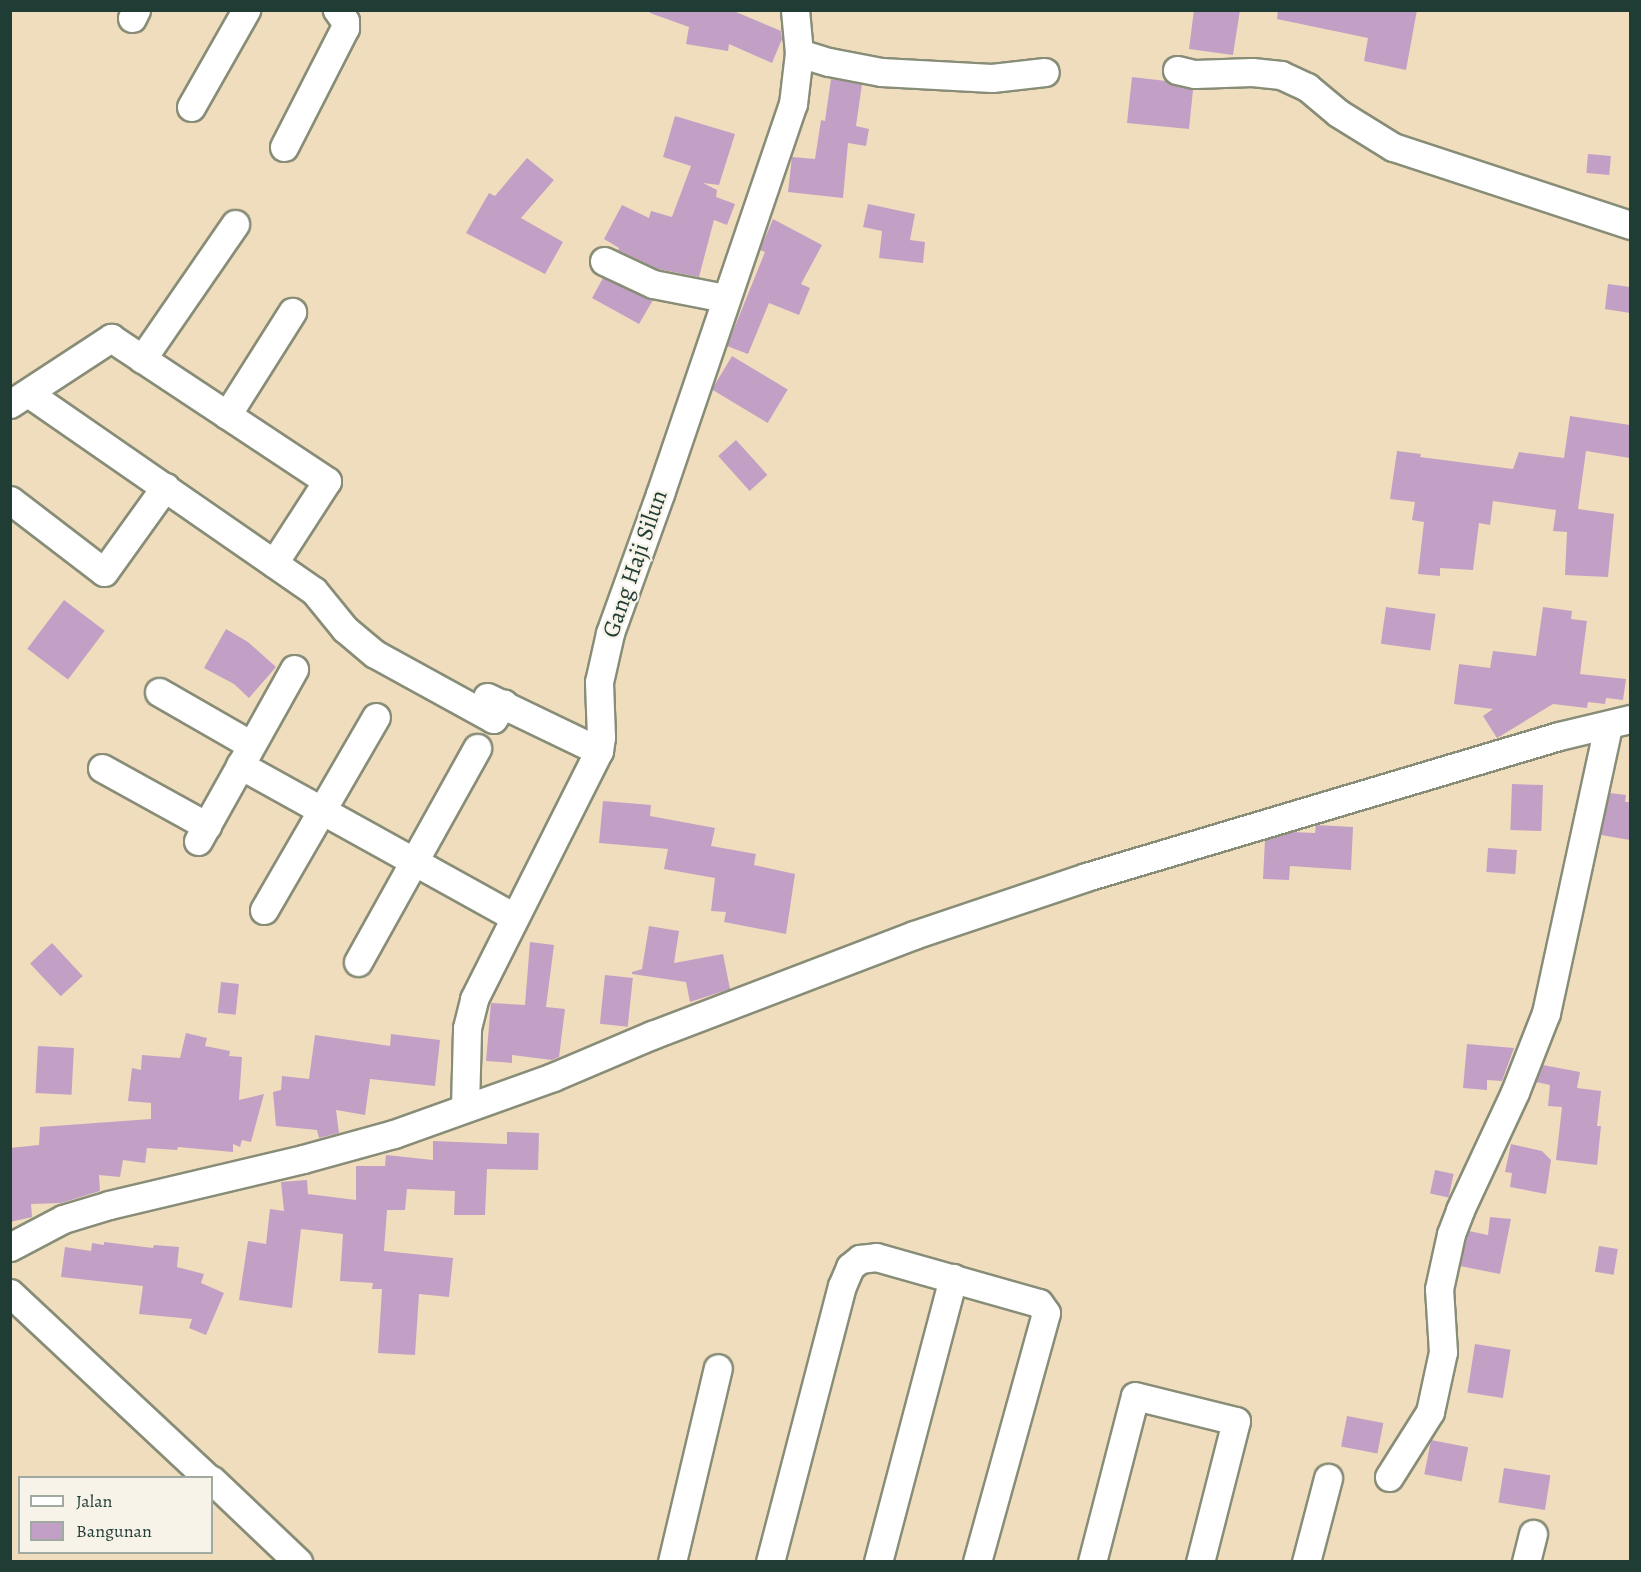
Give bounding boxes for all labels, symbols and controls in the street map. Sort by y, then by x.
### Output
street label: Gang Haji Silun [596,486,674,642]
legend [18,1476,213,1554]
text: Jalan [76,1489,112,1513]
text: Bangunan [76,1519,152,1543]

